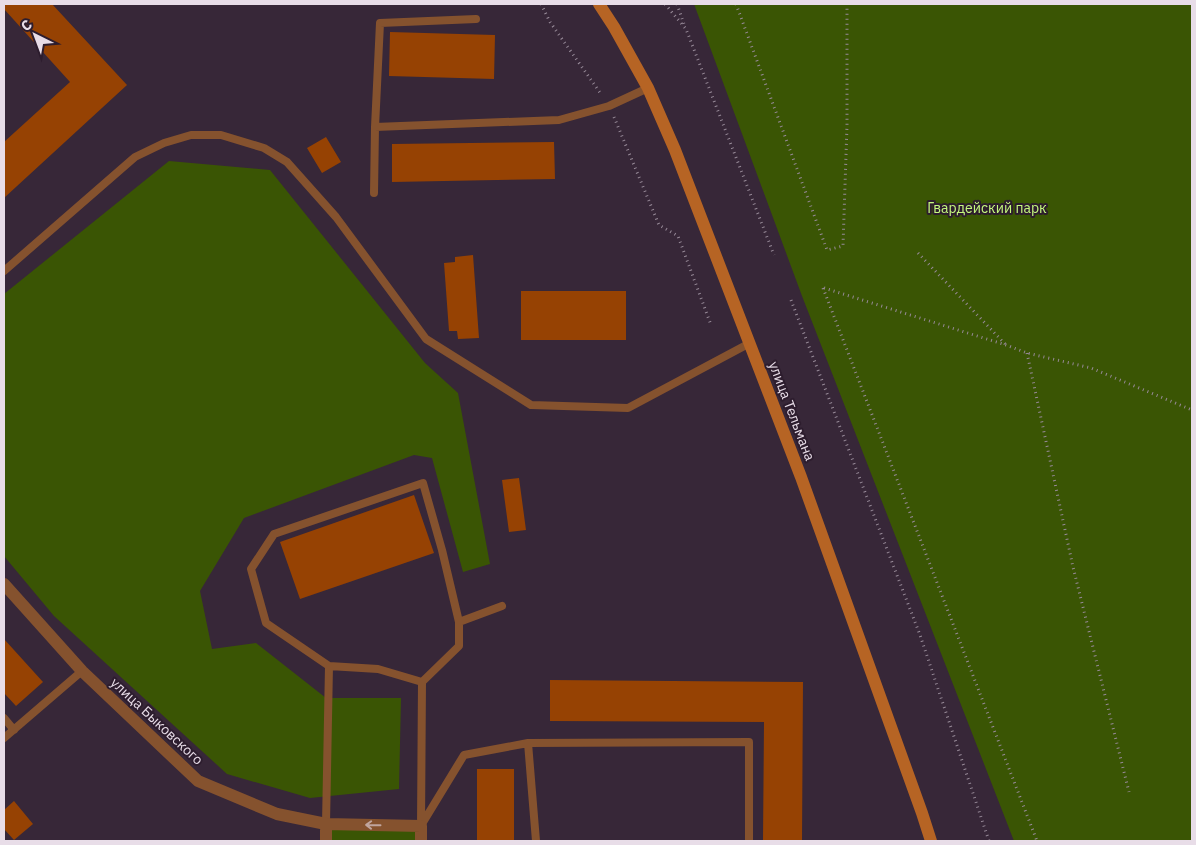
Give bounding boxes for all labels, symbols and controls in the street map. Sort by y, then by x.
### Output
north arrow [10,10,60,60]
text: С [17,16,36,35]
park label: Гвардейский парк [927,199,1047,217]
street label: улица Тельмана [765,359,819,464]
street label: улица Быковского [107,673,207,769]
one-way arrow [366,820,382,830]

